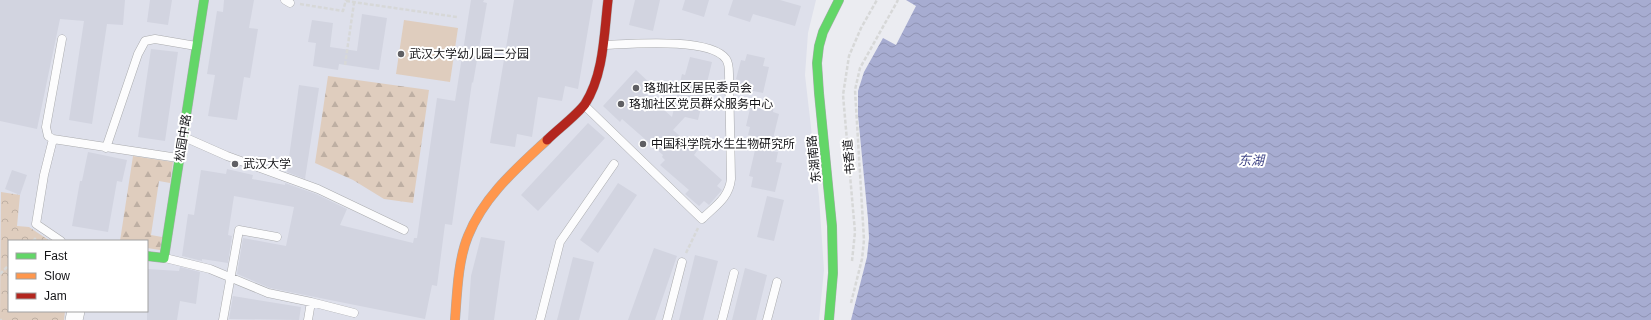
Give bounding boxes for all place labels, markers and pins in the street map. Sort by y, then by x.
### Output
place label: 武汉大学幼儿园二分园 [409,47,529,61]
marker: 武汉大学幼儿园二分园 [396,49,406,59]
place label: 珞珈社区居民委员会 [644,81,752,95]
marker: 珞珈社区居民委员会 [631,83,641,93]
place label: 珞珈社区党员群众服务中心 [629,97,773,111]
marker: 珞珈社区党员群众服务中心 [616,99,626,109]
place label: 中国科学院水生生物研究所 [651,137,795,151]
marker: 中国科学院水生生物研究所 [638,139,648,149]
place label: 武汉大学 [243,157,291,171]
marker: 武汉大学 [230,159,240,169]

